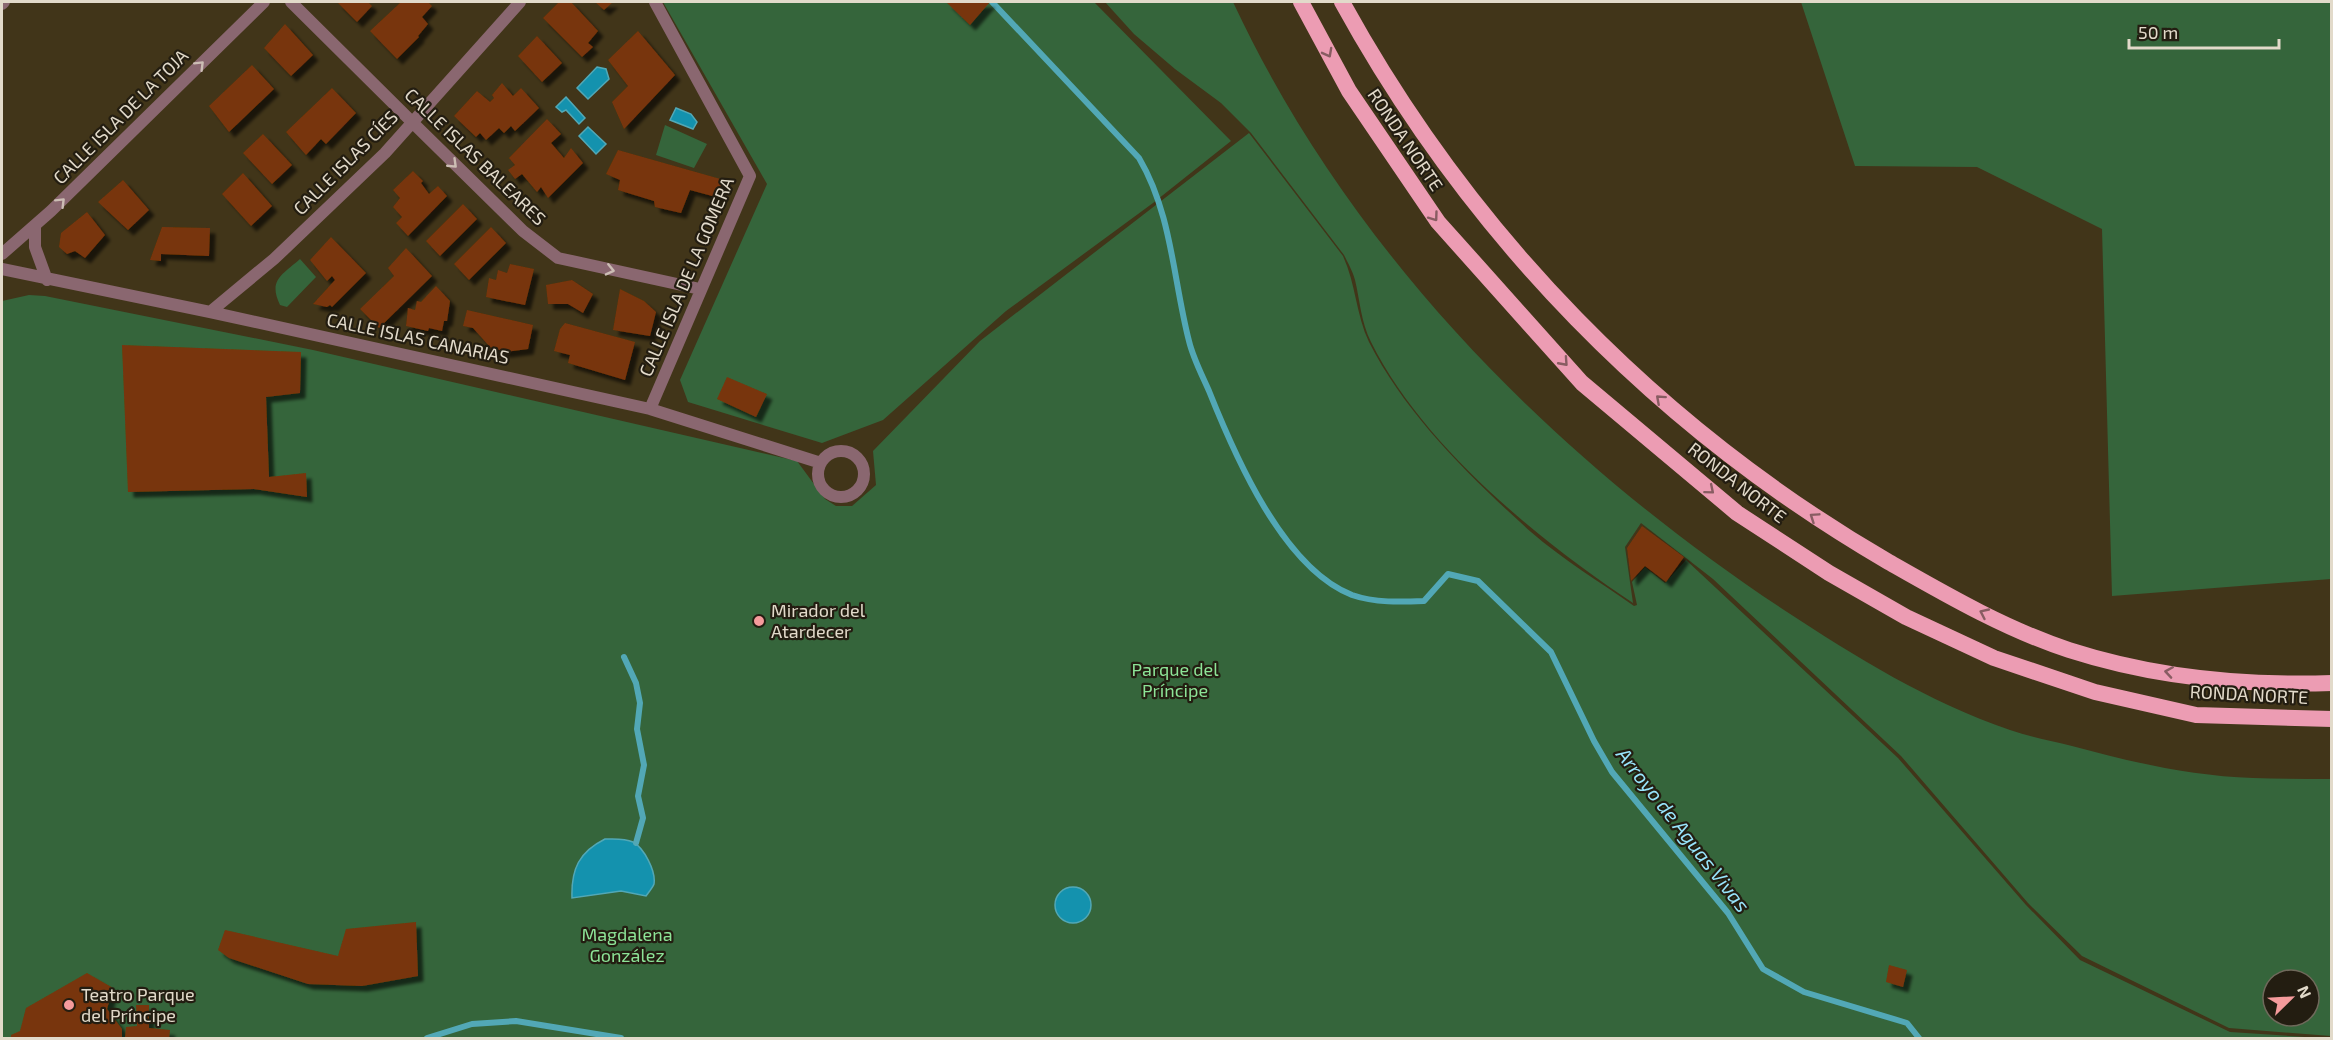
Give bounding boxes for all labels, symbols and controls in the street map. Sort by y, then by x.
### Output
scale bar [2129,12,2279,50]
text: 50 m [2138,21,2178,43]
street label: CALLE ISLA DE LA TOJA [48,44,193,188]
one-way arrow [1321,47,1332,57]
one-way arrow [192,61,203,72]
street label: CALLE ISLAS BALEARES [401,83,551,229]
street label: RONDA NORTE [1364,84,1448,195]
street label: CALLE ISLAS CÍES [289,106,402,219]
one-way arrow [445,156,456,167]
street label: CALLE ISLA DE LA GOMERA [634,173,738,380]
one-way arrow [54,198,65,209]
one-way arrow [1427,210,1438,221]
one-way arrow [605,262,615,275]
street label: CALLE ISLAS CANARIAS [325,308,511,368]
one-way arrow [1557,356,1568,366]
one-way arrow [1656,395,1667,406]
street label: RONDA NORTE [1684,437,1791,527]
one-way arrow [1704,483,1715,494]
one-way arrow [1810,513,1821,524]
place label: Mirador del Atardecer [771,599,866,642]
one-way arrow [1979,609,1990,621]
marker: Mirador del Atardecer [752,614,766,628]
park label: Parque del Príncipe [1132,658,1219,701]
one-way arrow [2164,667,2173,679]
street label: RONDA NORTE [2189,680,2309,708]
water label: Arroyo de Aguas Vivas [1611,742,1755,917]
park label: Magdalena González [581,923,673,966]
north arrow [2261,968,2321,1028]
place label: Teatro Parque del Príncipe [81,983,195,1026]
text: N [2294,983,2316,1001]
marker: Teatro Parque del Príncipe [62,998,76,1012]

